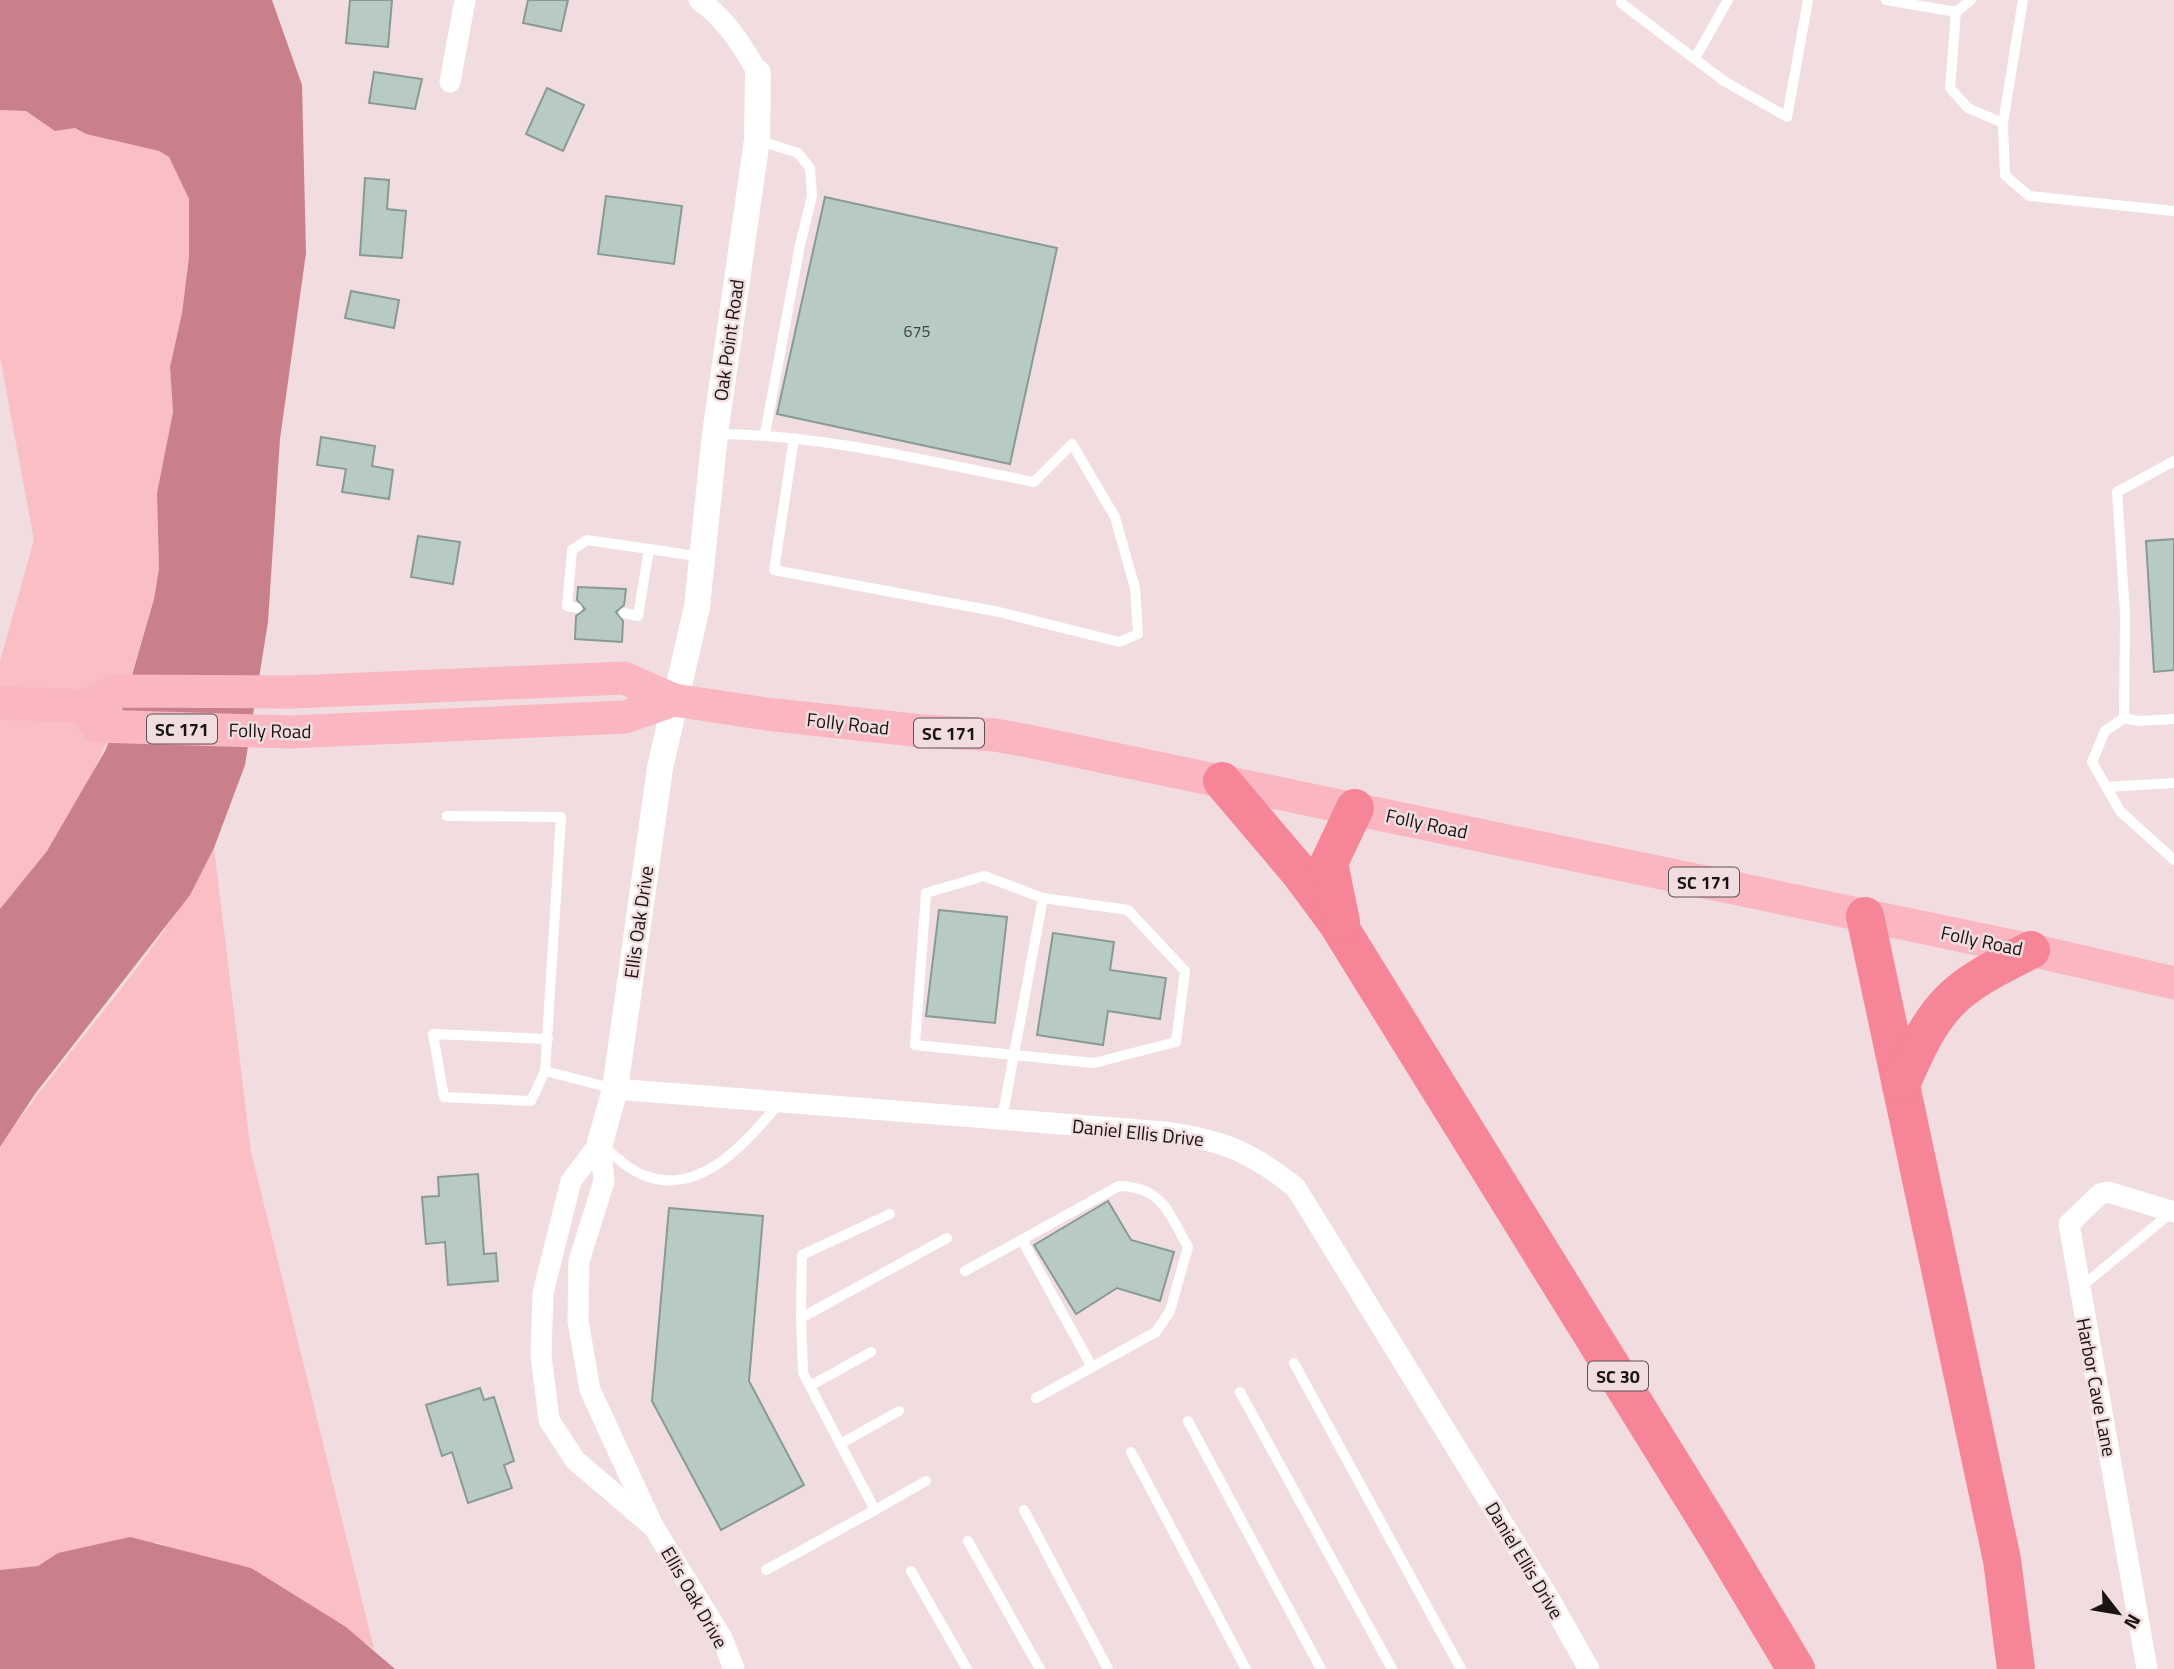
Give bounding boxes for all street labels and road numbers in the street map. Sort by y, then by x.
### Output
street label: Oak Point Road [705,277,751,403]
street label: Folly Road [805,704,891,742]
road number: SC 171 [147,714,217,744]
street label: Folly Road [228,715,312,745]
road number: SC 171 [914,718,984,748]
street label: Folly Road [1383,800,1471,846]
street label: Ellis Oak Drive [616,864,660,980]
road number: SC 171 [1669,868,1739,897]
street label: Folly Road [1938,917,2026,963]
street label: Daniel Ellis Drive [1071,1111,1205,1153]
street label: Harbor Cave Lane [2069,1315,2125,1459]
road number: SC 30 [1588,1362,1648,1391]
street label: Daniel Ellis Drive [1478,1496,1572,1624]
street label: Ellis Oak Drive [654,1541,736,1653]

